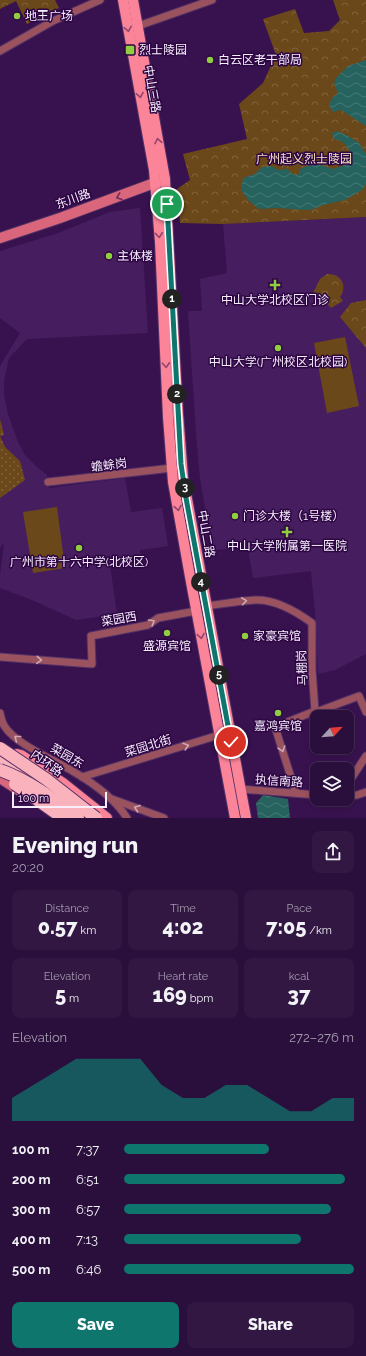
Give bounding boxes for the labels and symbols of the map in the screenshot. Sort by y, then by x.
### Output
place label: 地王广场 [25,9,73,23]
marker: 地王广场 [12,11,22,21]
one-way arrow [123,25,132,32]
place label: 烈士陵园 [139,43,187,57]
marker: 烈士陵园 [124,44,136,56]
place label: 白云区老干部局 [218,53,302,67]
marker: 白云区老干部局 [205,55,215,65]
street label: 中山三路 [141,64,163,114]
one-way arrow [136,92,144,98]
one-way arrow [155,138,163,144]
park label: 广州起义烈士陵园 [256,152,352,166]
street label: 东川路 [54,186,92,212]
pin [150,187,184,221]
one-way arrow [115,192,122,200]
one-way arrow [155,232,164,238]
place label: 主体楼 [117,249,153,263]
marker: 主体楼 [104,251,114,261]
marker: 中山大学北校区门诊 [269,279,281,291]
pin: 1 [162,289,182,309]
place label: 中山大学北校区门诊 [221,293,329,307]
marker: 中山大学(广州校区北校园) [273,343,283,353]
place label: 中山大学(广州校区北校园) [209,355,347,369]
one-way arrow [161,362,170,368]
pin: 2 [167,384,187,404]
street label: 蟾蜍岗 [90,456,128,474]
pin: 3 [175,478,195,498]
one-way arrow [173,505,182,512]
street label: 中山二路 [195,509,217,559]
place label: 门诊大楼（1号楼） [243,509,344,523]
marker: 门诊大楼（1号楼） [230,511,240,521]
marker: 中山大学附属第一医院 [281,526,293,538]
place label: 中山大学附属第一医院 [227,539,347,553]
marker: 广州市第十六中学(北校区) [74,543,84,553]
place label: 广州市第十六中学(北校区) [10,555,148,569]
pin: 4 [191,572,211,592]
one-way arrow [241,597,248,606]
street label: 菜园西 [100,609,138,629]
one-way arrow [148,619,155,627]
marker: 盛源宾馆 [162,628,172,638]
place label: 家豪宾馆 [253,629,301,643]
marker: 家豪宾馆 [240,631,250,641]
one-way arrow [196,633,205,639]
place label: 盛源宾馆 [143,639,191,653]
street label: 马棚岗 [294,650,310,686]
one-way arrow [36,655,42,664]
pin: 5 [209,665,229,685]
marker: 嘉鸿宾馆 [273,708,283,718]
north arrow [310,710,354,754]
place label: 嘉鸿宾馆 [254,719,302,733]
pin [214,725,248,759]
street label: 菜园北街 [123,732,173,760]
one-way arrow [15,736,22,743]
street label: 菜园东 [48,741,86,771]
one-way arrow [183,742,190,750]
one-way arrow [277,745,286,752]
street label: 内环路 [28,747,66,779]
street label: 执信南路 [255,772,303,790]
scale bar [12,790,107,809]
one-way arrow [133,804,140,813]

